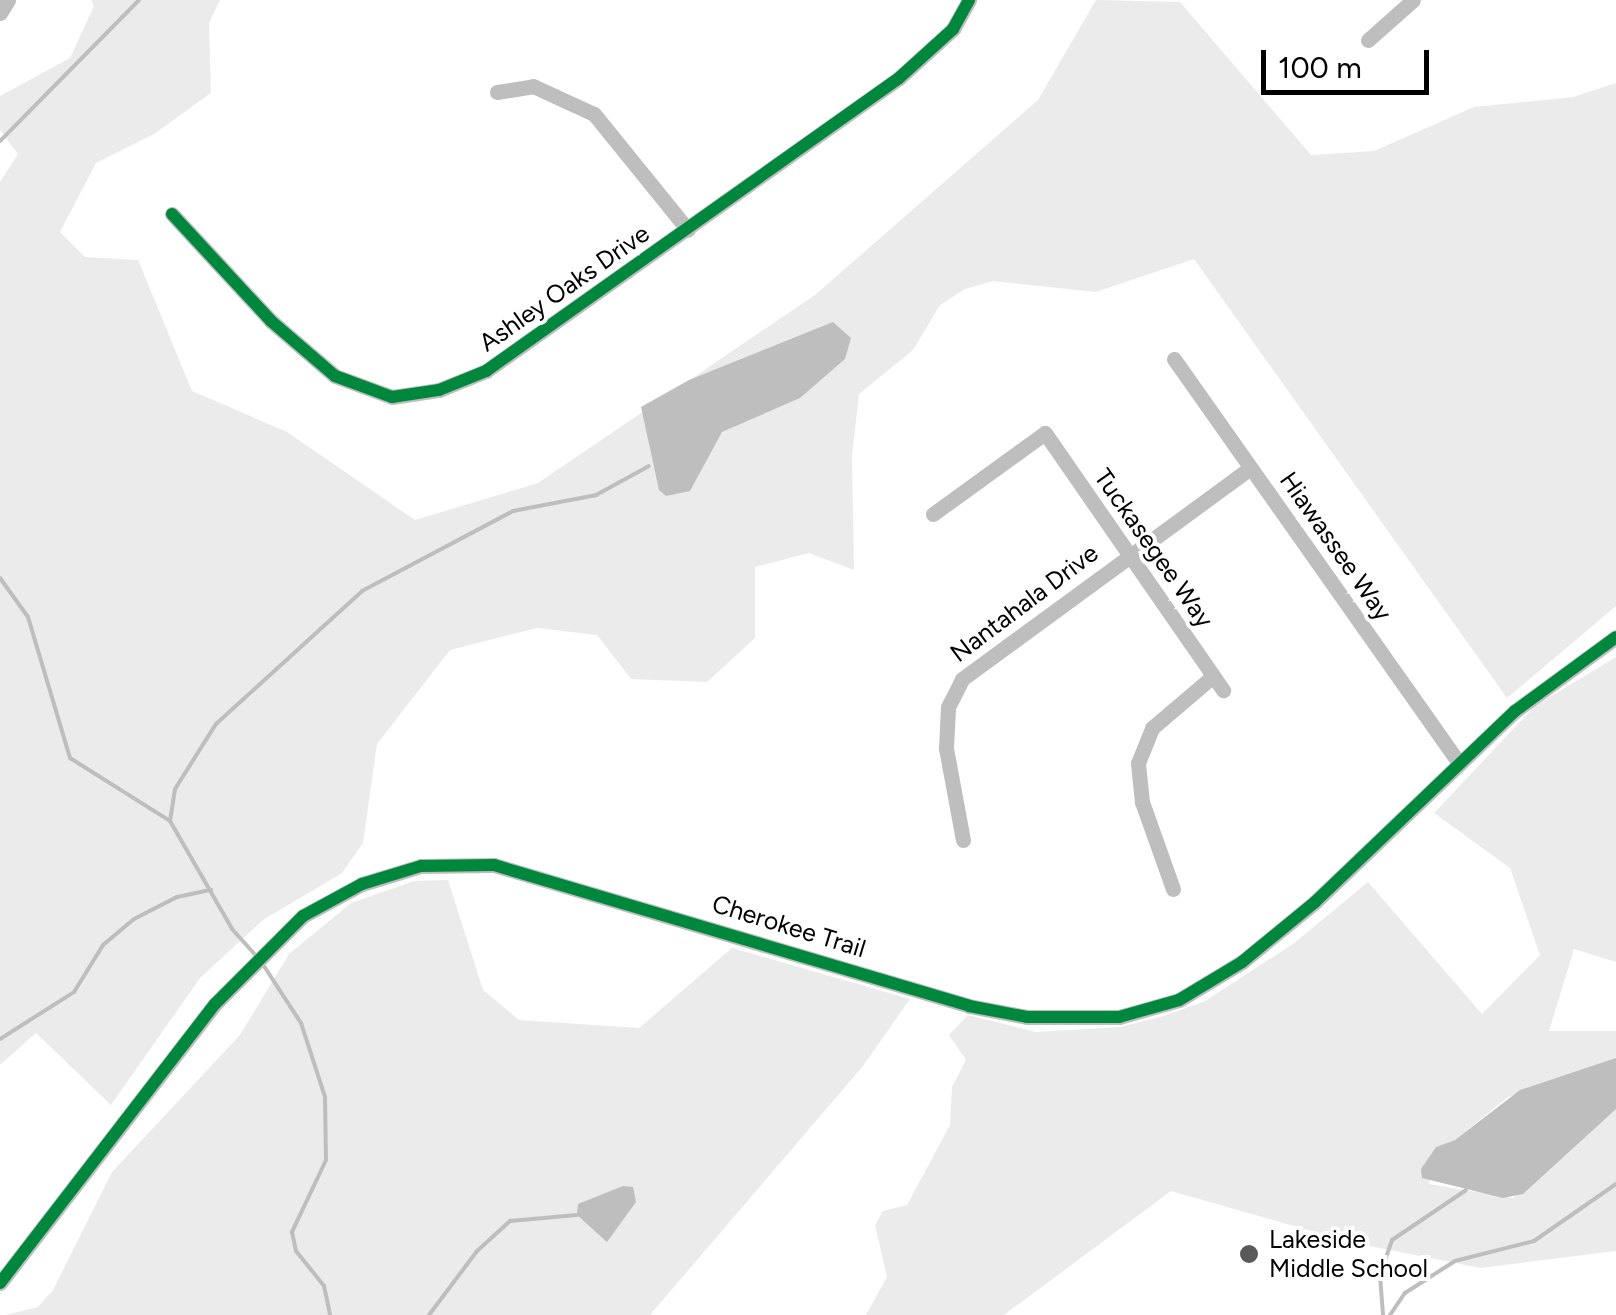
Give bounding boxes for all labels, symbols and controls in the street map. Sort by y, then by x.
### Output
scale bar [1266,30,1434,92]
text: 100 m [1278,49,1362,86]
street label: Ashley Oaks Drive [473,218,655,358]
street label: Tuckasegee Way [1088,463,1220,633]
street label: Hiawassee Way [1274,466,1398,626]
street label: Nantahala Drive [944,538,1104,668]
street label: Cherokee Trail [709,888,869,964]
place label: Lakeside Middle School [1269,1225,1428,1284]
marker: Lakeside Middle School [1238,1243,1260,1265]

